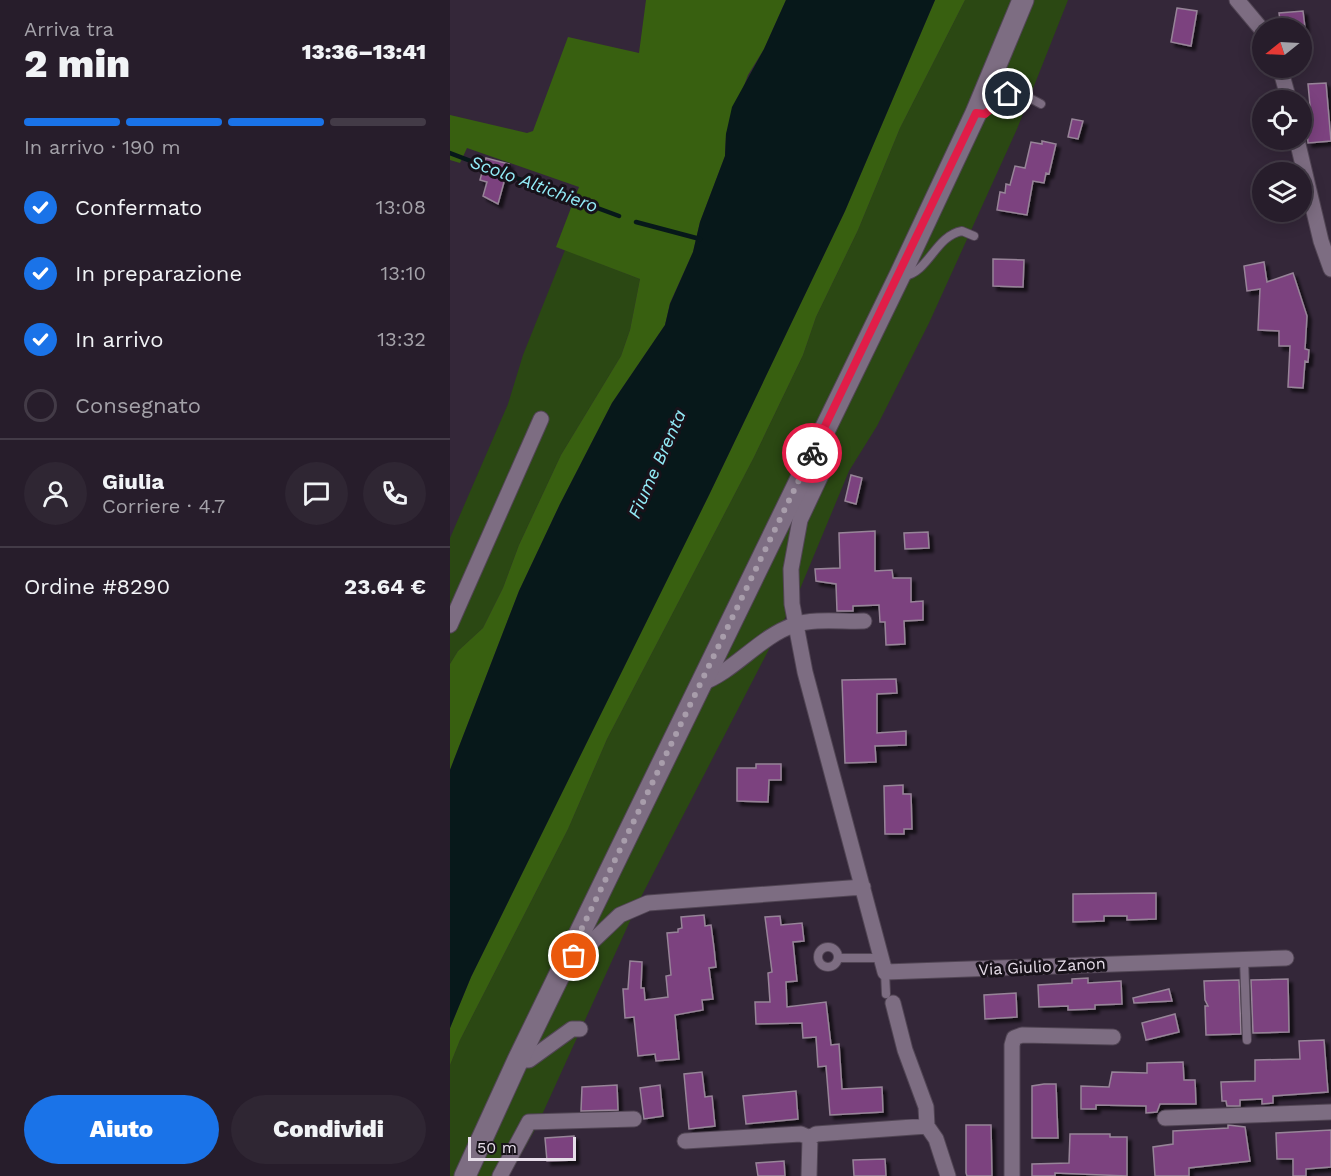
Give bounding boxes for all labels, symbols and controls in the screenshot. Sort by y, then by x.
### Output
text: Arriva tra [24,17,114,41]
north arrow [1252,18,1312,78]
map controls [1252,18,1312,222]
text: 13:36–13:41 [302,39,426,64]
text: 2 min [24,41,130,86]
pin [982,68,1033,119]
icon: home [991,77,1024,110]
button: locate [1252,90,1312,150]
text: In arrivo · 190 m [24,135,181,159]
water label: Scolo Altichiero [467,151,601,216]
button: layers [1252,162,1312,222]
icon: check [24,191,57,224]
text: Confermato [75,195,202,220]
text: 13:08 [376,195,426,219]
icon: check [24,257,57,290]
text: In preparazione [75,261,242,286]
text: 13:10 [380,261,426,285]
icon: check [24,323,57,356]
text: In arrivo [75,327,163,352]
text: 13:32 [377,327,426,351]
text: Consegnato [75,393,201,418]
water label: Fiume Brenta [623,406,690,521]
courier [782,423,842,483]
icon: bike [796,437,829,470]
button: person [24,462,87,525]
button: chat [285,462,348,525]
button: phone [363,462,426,525]
text: Giulia [102,469,164,494]
text: Corriere · 4.7 [102,494,225,518]
text: Ordine #8290 [24,574,170,599]
text: 23.64 € [344,574,426,599]
pin [548,930,599,981]
icon: bag [557,939,590,972]
street label: Via Giulio Zanon [978,954,1106,979]
button: Aiuto [24,1095,219,1164]
button: Condividi [231,1095,426,1164]
scale bar [468,1134,576,1162]
text: 50 m [477,1138,517,1157]

